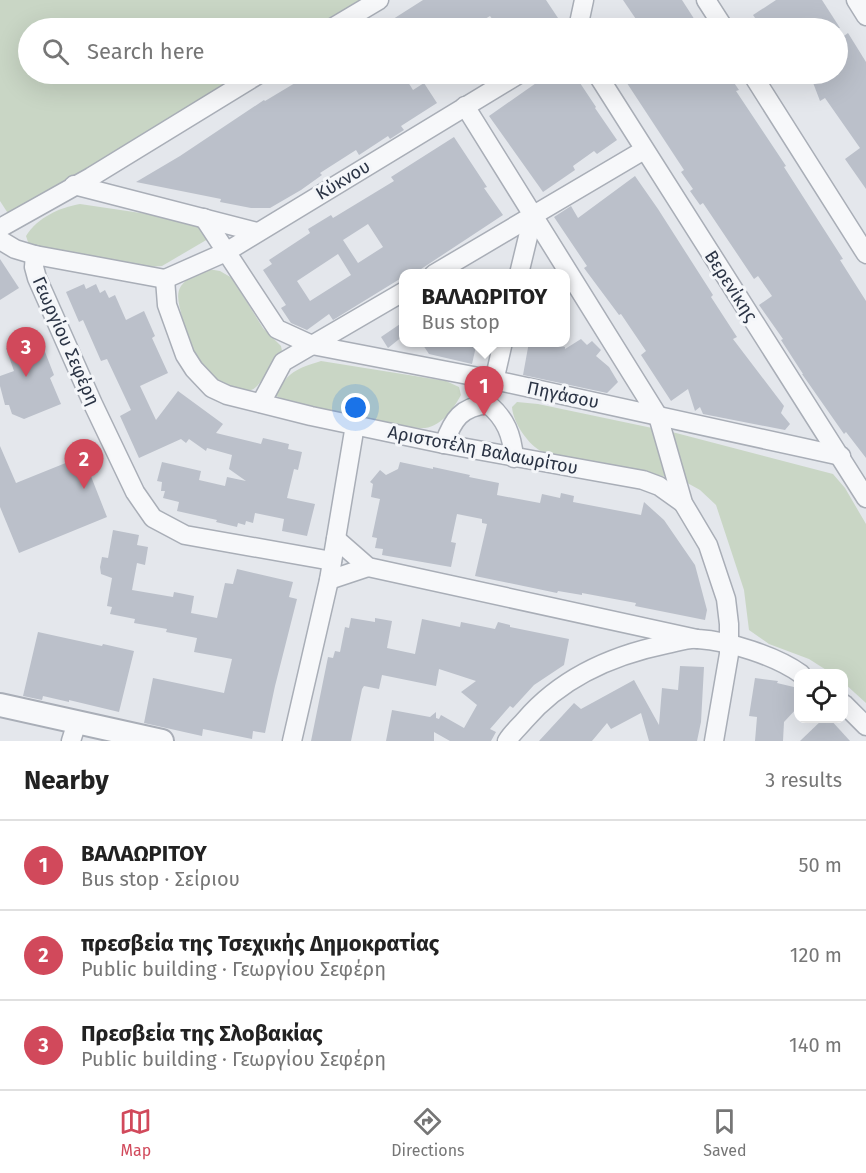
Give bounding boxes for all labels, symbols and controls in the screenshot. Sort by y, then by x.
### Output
search box [18,18,848,84]
icon: search [39,35,72,68]
text: Search here [87,38,205,65]
street label: Κύκνου [312,155,374,205]
street label: Βερενίκης [700,246,762,326]
popup [399,269,570,347]
street label: Γεωργίου Σεφέρη [28,273,104,409]
text: ΒΑΛΑΩΡΙΤΟΥ [422,283,547,310]
text: Bus stop [422,310,500,334]
pin: 3 [6,328,46,377]
pin: 1 [464,366,504,416]
street label: Πηγάσου [525,377,601,413]
your location [341,393,370,422]
street label: Αριστοτέλη Βαλαωρίτου [386,421,580,479]
pin: 2 [64,440,104,489]
map controls [794,669,848,723]
button: locate [794,669,848,723]
text: Nearby [24,765,109,796]
text: 3 results [765,768,842,792]
text: ΒΑΛΑΩΡΙΤΟΥ [81,840,207,867]
text: 1 [39,853,48,877]
text: 50 m [798,853,842,877]
text: Bus stop · Σείριου [81,867,240,891]
text: πρεσβεία της Τσεχικής Δημοκρατίας [81,930,439,957]
text: 2 [38,943,49,967]
text: 120 m [790,943,842,967]
text: Public building · Γεωργίου Σεφέρη [81,957,386,981]
text: Πρεσβεία της Σλοβακίας [81,1020,323,1047]
text: 3 [38,1033,49,1057]
text: 140 m [789,1033,842,1057]
text: Public building · Γεωργίου Σεφέρη [81,1047,386,1071]
tab: Map [119,1105,152,1160]
tab: Directions [391,1105,465,1160]
tab: Saved [703,1105,747,1160]

